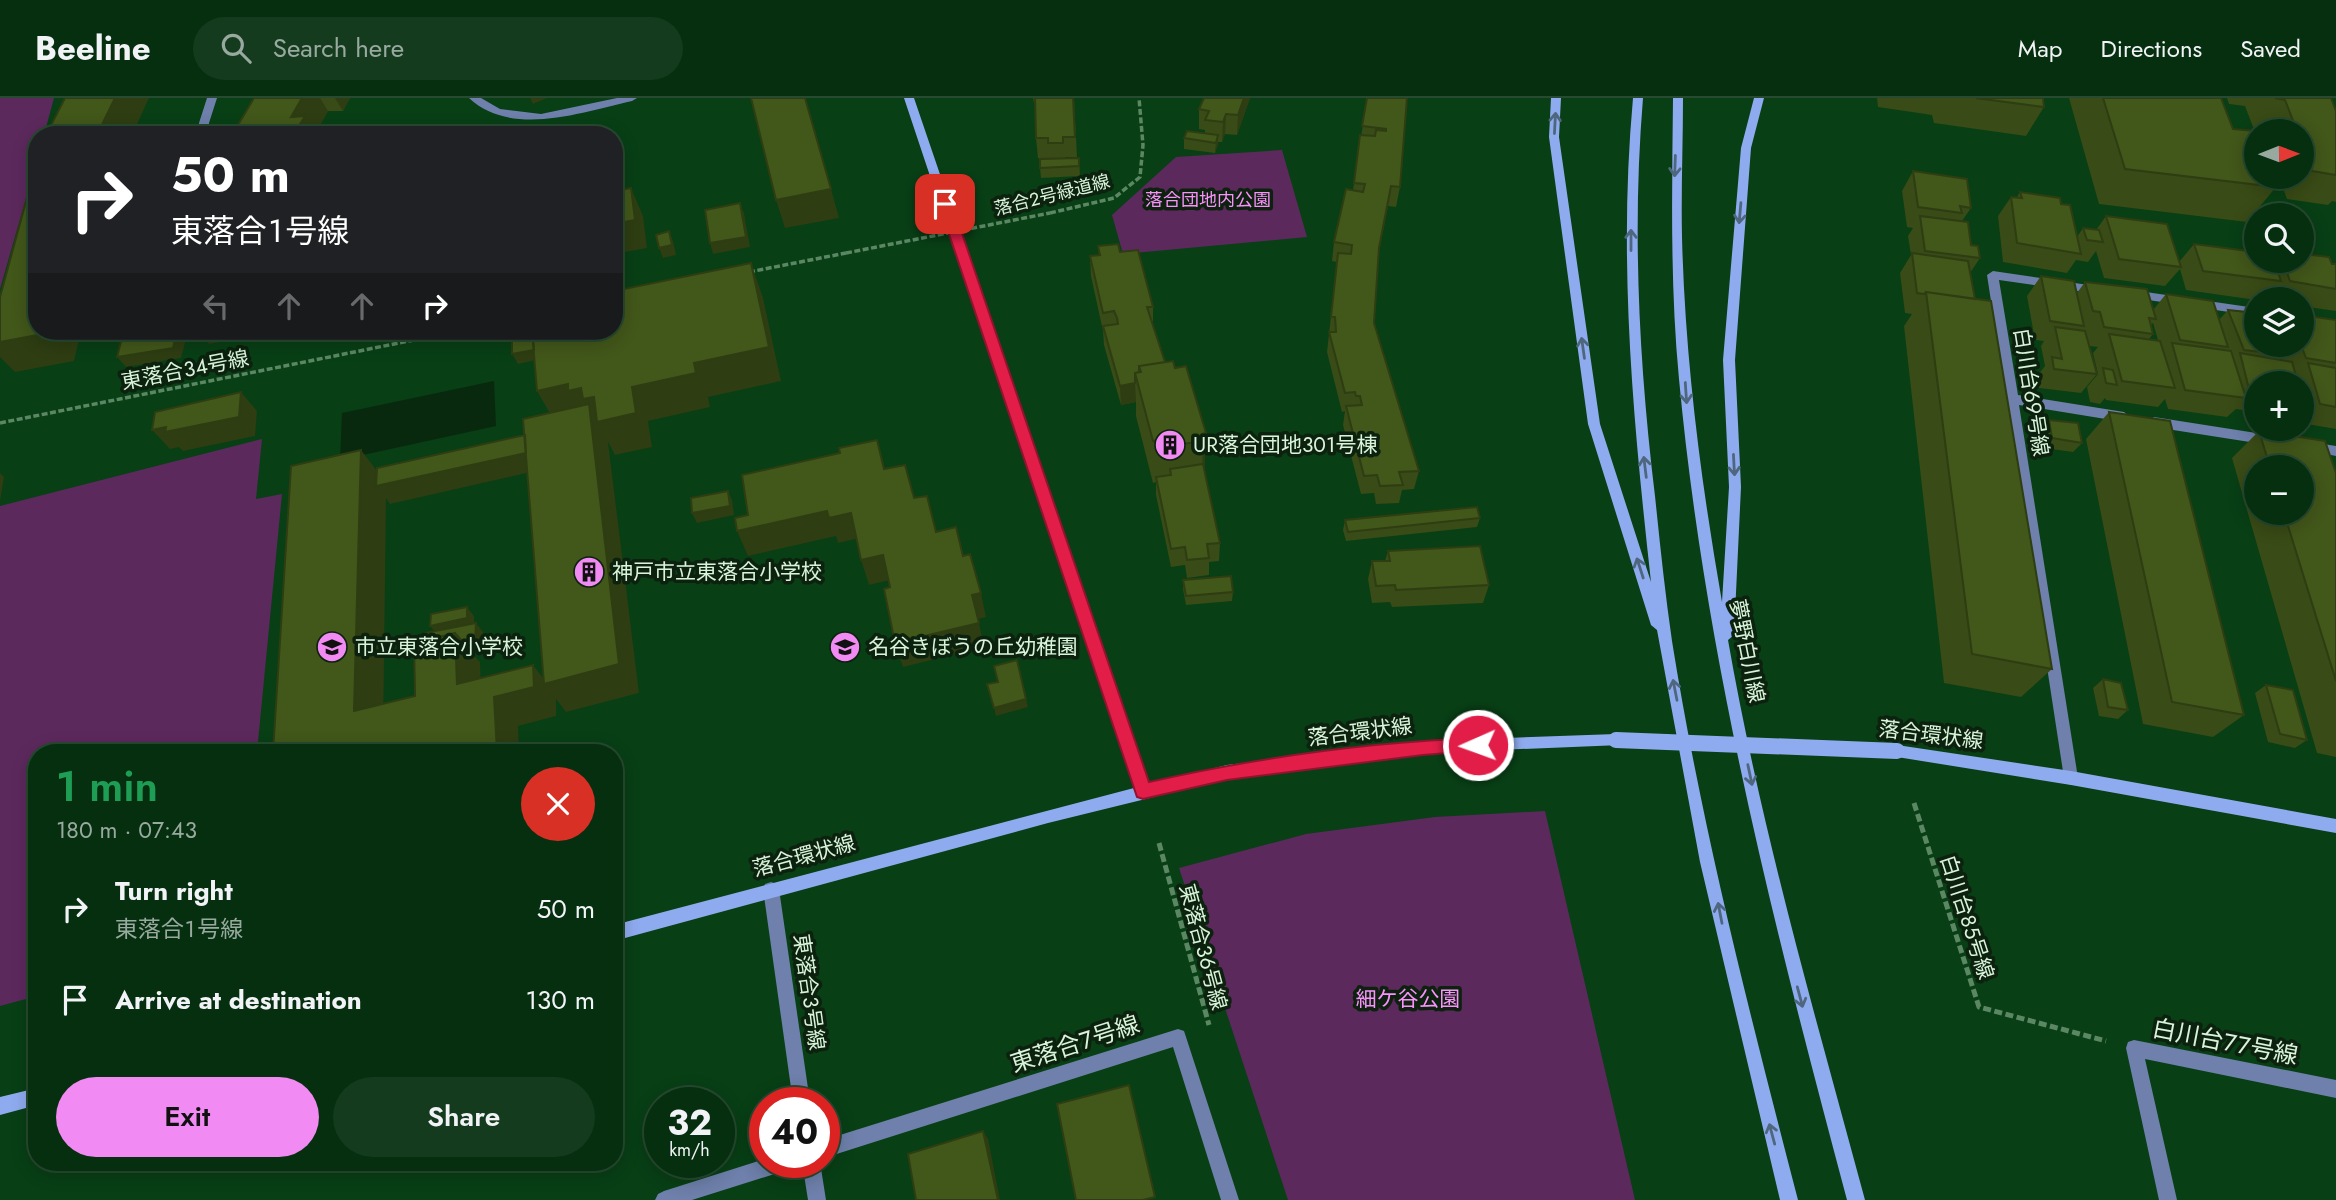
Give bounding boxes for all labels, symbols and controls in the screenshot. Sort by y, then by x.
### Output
search box [193,17,683,80]
text: Beeline [35,25,151,72]
icon: search [217,29,255,67]
text: Search here [273,29,404,67]
text: Map [2018,31,2063,66]
text: Directions [2101,31,2202,66]
text: Saved [2240,31,2301,66]
one-way arrow [1548,111,1561,134]
north arrow [2244,119,2314,189]
map controls [2244,119,2314,525]
text: 50 m [171,140,290,210]
icon: right [56,154,147,245]
one-way arrow [1668,154,1681,177]
street label: 落合２号緑道線 [991,168,1113,222]
pin [915,174,975,234]
icon: arrive [926,185,964,223]
park label: 落合団地内公園 [1145,187,1271,213]
one-way arrow [1733,202,1746,224]
button: search [2244,203,2314,273]
text: 東落合１号線 [171,208,350,254]
one-way arrow [1624,228,1638,251]
icon: left [197,287,235,325]
icon: ahead [270,287,308,325]
icon: ahead [343,287,381,325]
icon: right [416,287,454,325]
button: layers [2244,287,2314,357]
street label: 白川台６９号線 [2006,326,2056,458]
one-way arrow [1577,337,1590,360]
street label: 東落合３４号線 [119,343,251,397]
button: + [2244,371,2314,441]
one-way arrow [1680,382,1693,404]
building icon: UR落合団地301号棟 [1153,428,1187,462]
place label: UR落合団地301号棟 [1193,430,1377,460]
one-way arrow [1728,453,1741,476]
button: − [2244,455,2314,525]
one-way arrow [1638,456,1651,479]
building icon: 神戸市立東落合小学校 [572,555,606,589]
place label: 神戸市立東落合小学校 [612,557,822,587]
one-way arrow [1632,557,1645,579]
street label: 夢野白川線 [1722,597,1772,705]
school or university icon: 市立東落合小学校 [315,630,349,664]
school or university icon: 名谷きぼうの丘幼稚園 [828,630,862,664]
place label: 市立東落合小学校 [355,632,523,662]
place label: 名谷きぼうの丘幼稚園 [868,632,1078,662]
one-way arrow [1667,679,1681,702]
position arrow [1441,708,1515,782]
street label: 落合環状線 [1306,711,1414,753]
street label: 落合環状線 [1877,714,1985,756]
text: 1 min [56,756,158,817]
one-way arrow [1743,763,1757,786]
button: close [521,767,595,841]
text: 180 m · 07:43 [56,813,197,847]
street label: 落合環状線 [749,828,859,884]
street label: 白川台８５号線 [1933,851,2001,983]
text: Turn right [115,872,233,910]
street label: 東落合３６号線 [1172,881,1234,1013]
icon: right [56,890,94,928]
text: 50 m [537,890,595,928]
one-way arrow [1713,902,1726,925]
text: 東落合１号線 [115,912,243,946]
street label: 東落合３号線 [786,932,832,1052]
icon: arrive [56,981,94,1019]
text: Arrive at destination [115,981,362,1019]
text: 130 m [525,981,595,1019]
park label: 細ケ谷公園 [1356,984,1461,1014]
one-way arrow [1795,986,1808,1008]
street label: 東落合７号線 [1006,1006,1144,1081]
street label: 白川台７７号線 [2149,1010,2301,1073]
button: Exit [56,1077,319,1157]
button: Share [333,1077,595,1157]
speed limit sign: 40 [749,1087,840,1178]
text: 32 [667,1098,712,1148]
one-way arrow [1765,1123,1778,1146]
text: km/h [669,1137,710,1163]

